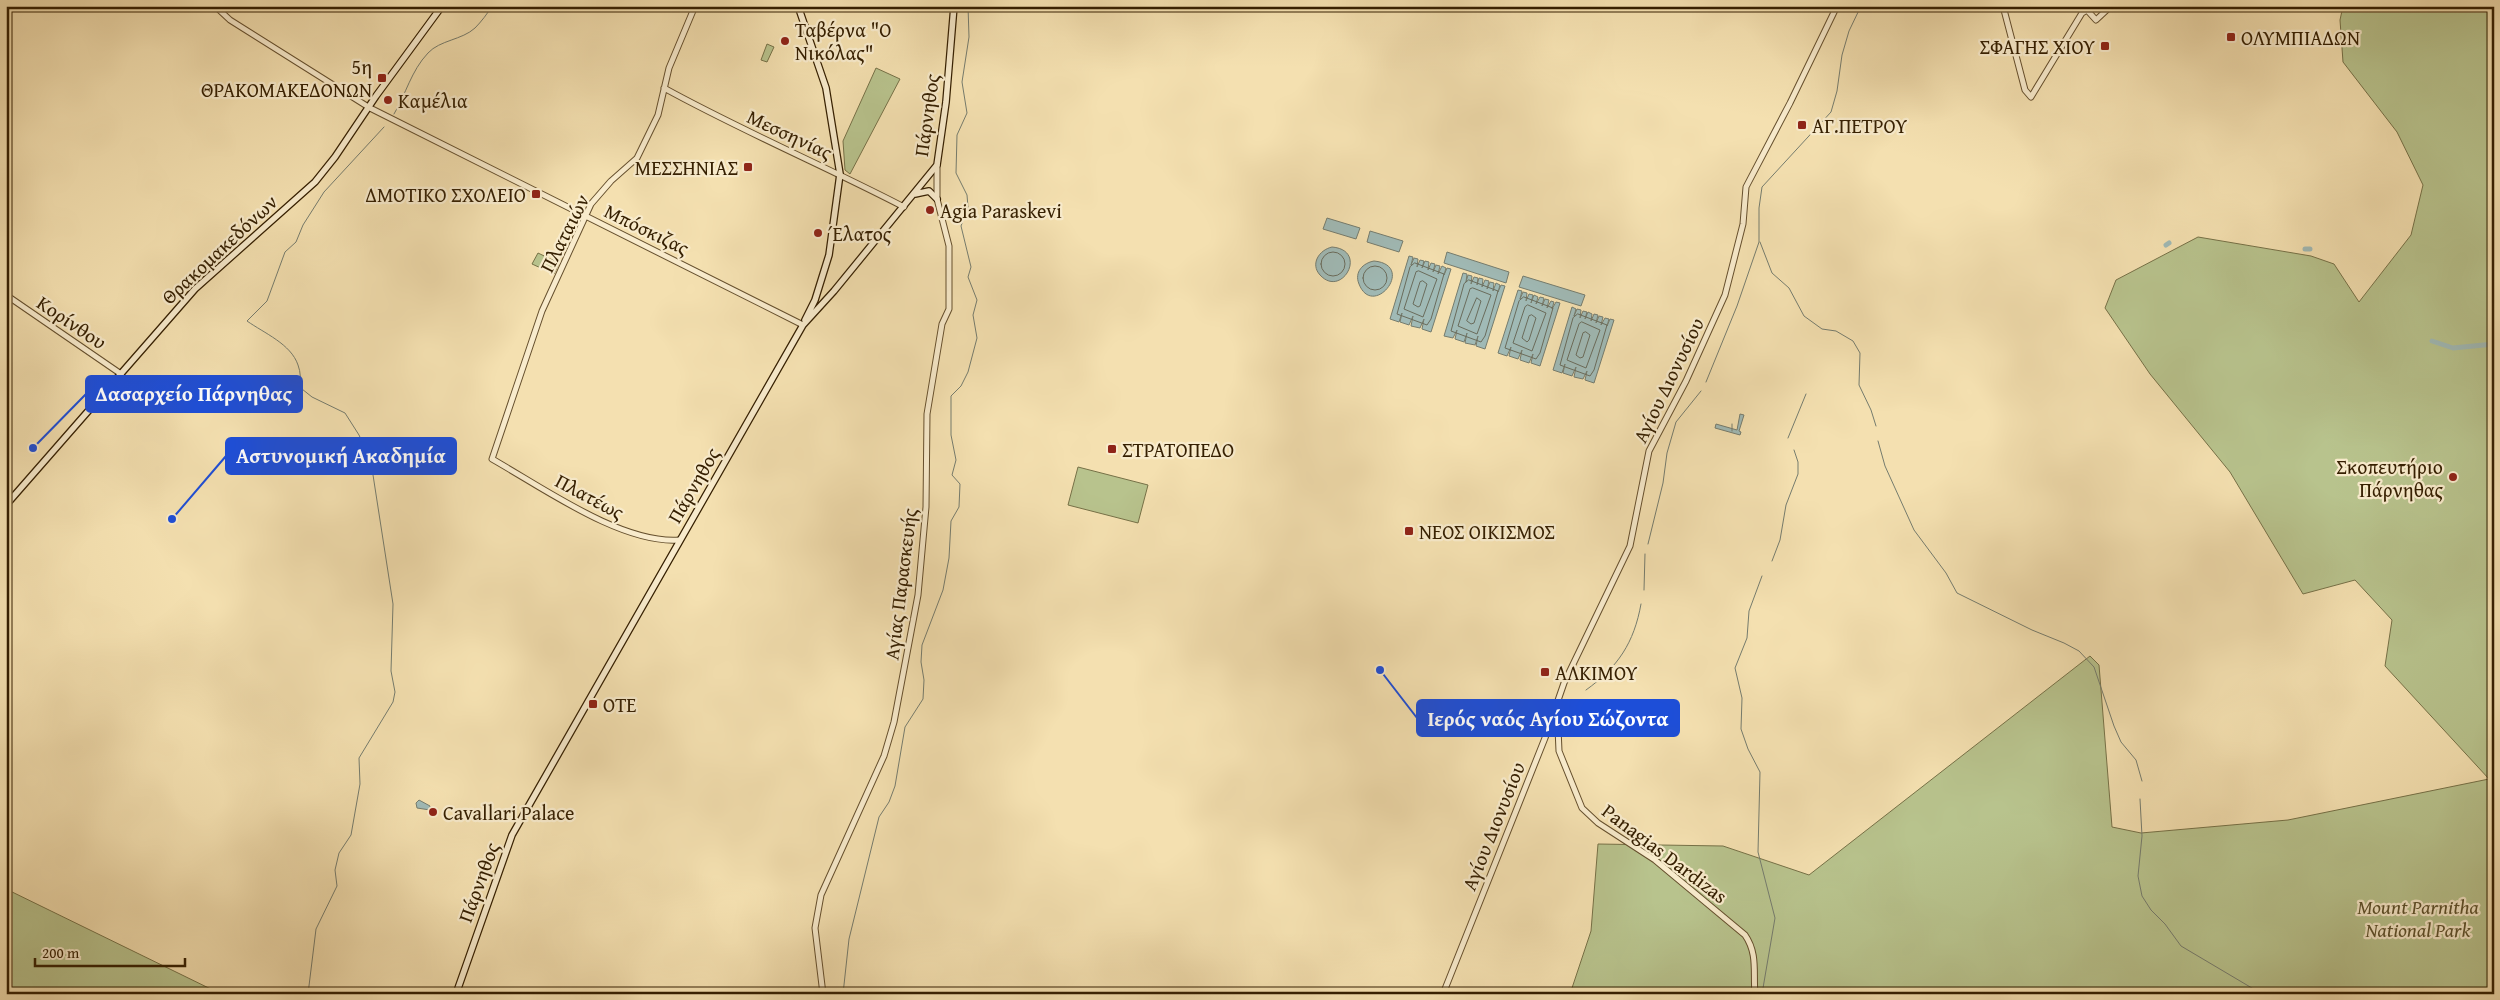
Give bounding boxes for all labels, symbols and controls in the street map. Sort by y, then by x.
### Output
place label: Ταβέρνα "Ο Νικόλας" [795,15,891,67]
place label: ΟΛΥΜΠΙΑΔΩΝ [2241,23,2360,52]
marker: ΟΛΥΜΠΙΑΔΩΝ [2225,31,2237,43]
place label: ΣΦΑΓΗΣ ΧΙΟΥ [1979,32,2095,61]
marker: Ταβέρνα "Ο Νικόλας" [779,35,791,47]
marker: ΣΦΑΓΗΣ ΧΙΟΥ [2099,40,2111,52]
place label: 5η ΘΡΑΚΟΜΑΚΕΔΟΝΩΝ [201,52,372,104]
street label: Πάρνηθος [906,71,946,158]
marker: 5η ΘΡΑΚΟΜΑΚΕΔΟΝΩΝ [376,72,388,84]
place label: Καμέλια [398,86,468,115]
marker: Καμέλια [382,94,394,106]
street label: Μεσσηνίας [743,102,838,167]
place label: ΑΓ.ΠΕΤΡΟΥ [1812,111,1907,140]
marker: ΑΓ.ΠΕΤΡΟΥ [1796,119,1808,131]
place label: ΜΕΣΣΗΝΙΑΣ [635,153,738,182]
marker: ΜΕΣΣΗΝΙΑΣ [742,161,754,173]
place label: ΔΜΟΤΙΚΟ ΣΧΟΛΕΙΟ [365,180,526,209]
street label: Θρακομακεδόνων [154,187,284,311]
marker: ΔΜΟΤΙΚΟ ΣΧΟΛΕΙΟ [530,188,542,200]
street label: Πλαταιών [532,189,596,277]
street label: Μπόσκιζας [600,196,695,262]
place label: Agia Paraskevi [940,196,1062,225]
marker: Agia Paraskevi [924,204,936,216]
place label: Έλατος [828,219,892,248]
marker: Έλατος [812,227,824,239]
street label: Κορίνθου [31,288,113,356]
street label: Αγίου Διονυσίου [1625,312,1711,448]
callout: Δασαρχείο Πάρνηθας [86,376,302,412]
text: Δασαρχείο Πάρνηθας [95,378,292,409]
place label: ΣΤΡΑΤΟΠΕΔΟ [1122,435,1234,464]
callout: Αστυνομική Ακαδημία [226,438,456,474]
text: Αστυνομική Ακαδημία [236,440,446,471]
street label: Πάρνηθος [660,441,727,528]
marker: ΣΤΡΑΤΟΠΕΔΟ [1106,443,1118,455]
place label: Σκοπευτήριο Πάρνηθας [2336,452,2444,504]
street label: Πλατέως [550,466,630,527]
marker: Σκοπευτήριο Πάρνηθας [2447,471,2459,483]
street label: Αγίας Παρασκευής [876,506,924,662]
place label: ΝΕΟΣ ΟΙΚΙΣΜΟΣ [1419,517,1555,546]
marker: ΝΕΟΣ ΟΙΚΙΣΜΟΣ [1403,525,1415,537]
place label: ΑΛΚΙΜΟΥ [1555,658,1638,687]
marker: ΑΛΚΙΜΟΥ [1539,666,1551,678]
place label: ΟΤΕ [603,690,636,719]
marker: ΟΤΕ [587,698,599,710]
callout: Ιερός ναός Αγίου Σώζοντα [1417,700,1679,736]
text: Ιερός ναός Αγίου Σώζοντα [1427,703,1669,734]
street label: Αγίου Διονυσίου [1454,757,1532,895]
street label: Panagias Dardizas [1596,796,1734,910]
place label: Cavallari Palace [443,798,575,827]
marker: Cavallari Palace [427,806,439,818]
street label: Πάρνηθος [450,837,506,926]
park label: Mount Parnitha National Park [2357,892,2480,944]
scale bar [35,935,185,967]
text: 200 m [42,942,80,963]

